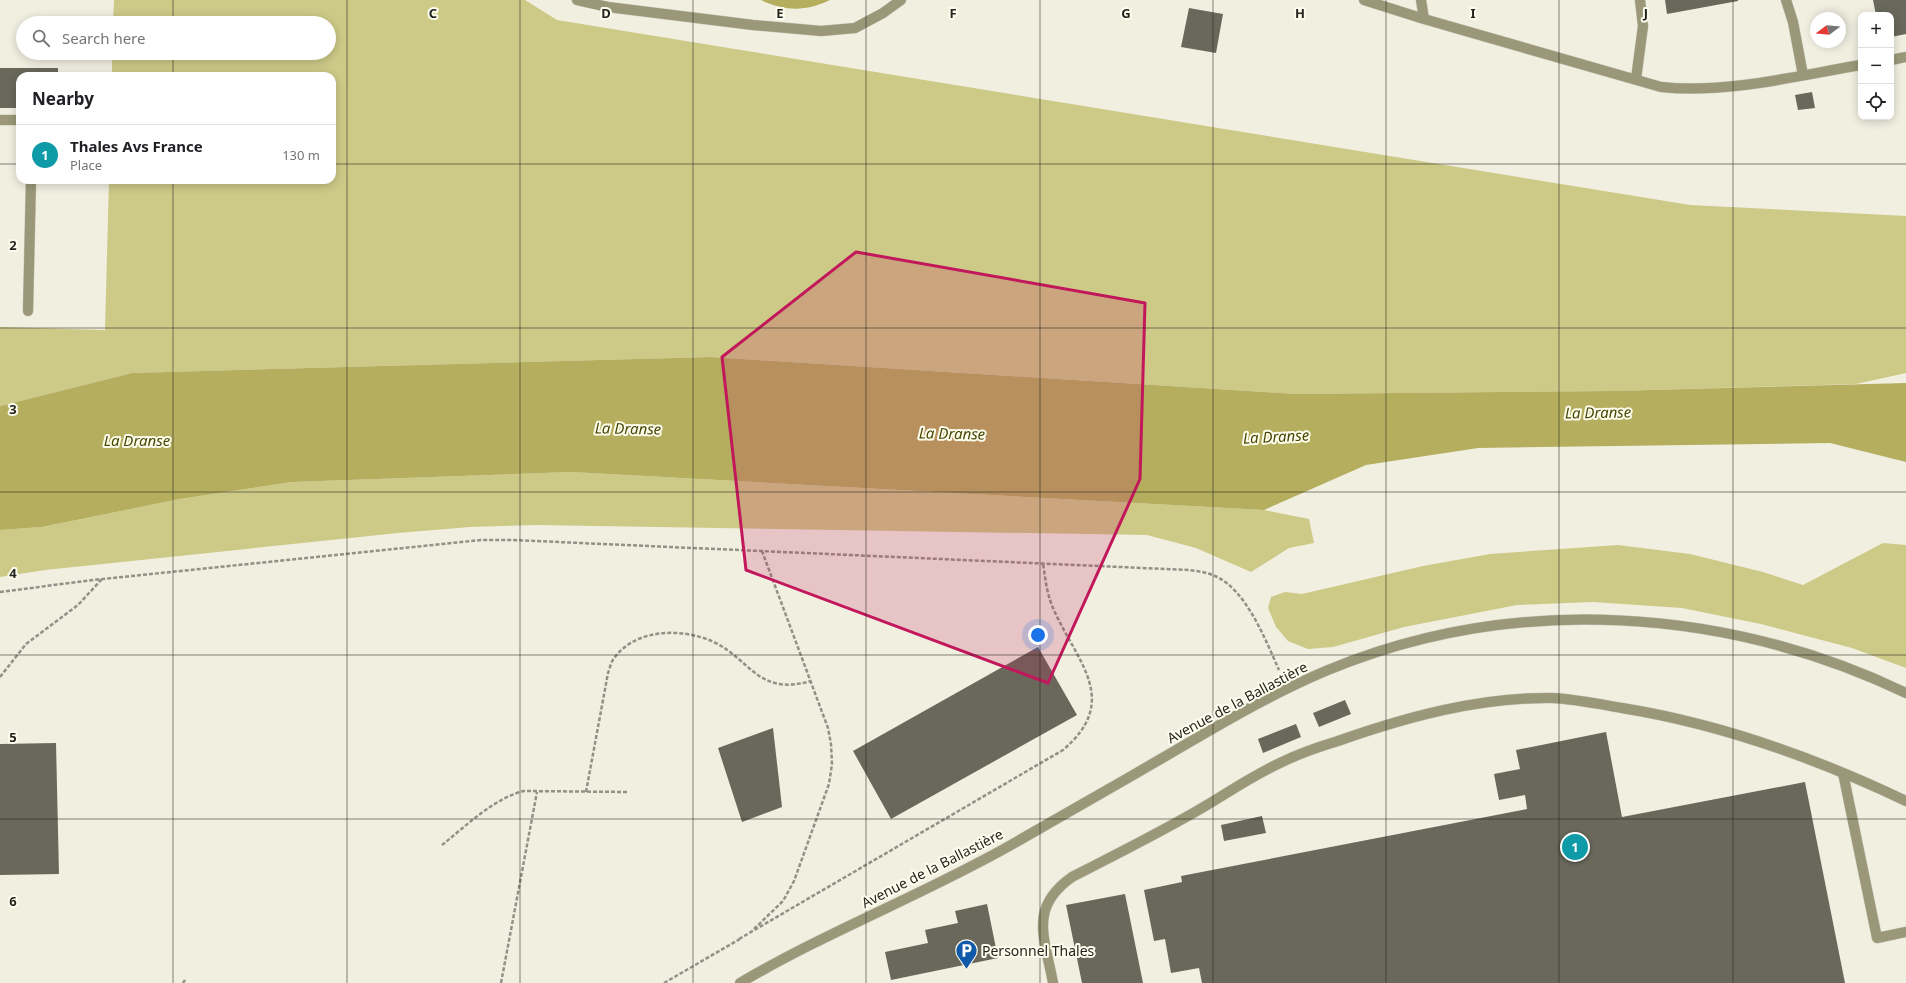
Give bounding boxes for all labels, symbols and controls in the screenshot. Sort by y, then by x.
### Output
text: C [429,4,437,22]
text: D [601,4,611,22]
text: E [776,4,784,22]
text: F [949,4,957,22]
text: G [1121,4,1131,22]
text: H [1295,4,1305,22]
text: I [1470,4,1476,22]
text: J [1643,4,1648,22]
north arrow [1810,12,1846,48]
map controls [1858,12,1894,120]
button: + [1858,12,1894,48]
search box [16,16,336,60]
icon: search [30,27,52,49]
text: Search here [62,28,145,48]
button: − [1858,48,1894,84]
button: locate [1858,84,1894,120]
text: Nearby [32,87,94,110]
text: Thales Avs France [70,136,203,156]
text: 1 [41,146,49,164]
text: 130 m [282,146,320,164]
text: Place [70,156,102,174]
text: 2 [9,236,17,254]
text: 3 [9,400,17,418]
water label: La Dranse [1565,401,1632,423]
water label: La Dranse [595,417,662,439]
water label: La Dranse [919,422,986,444]
water label: La Dranse [1242,424,1310,448]
water label: La Dranse [104,430,171,450]
text: 4 [9,564,17,582]
your location [1028,625,1048,645]
street label: Avenue de la Ballastière [1163,657,1311,747]
text: 5 [9,728,17,746]
street label: Avenue de la Ballastière [858,824,1006,912]
pin: 1 [1562,832,1588,862]
text: 6 [9,892,17,910]
parking icon: Personnel Thales [953,937,979,970]
place label: Personnel Thales [982,941,1095,960]

